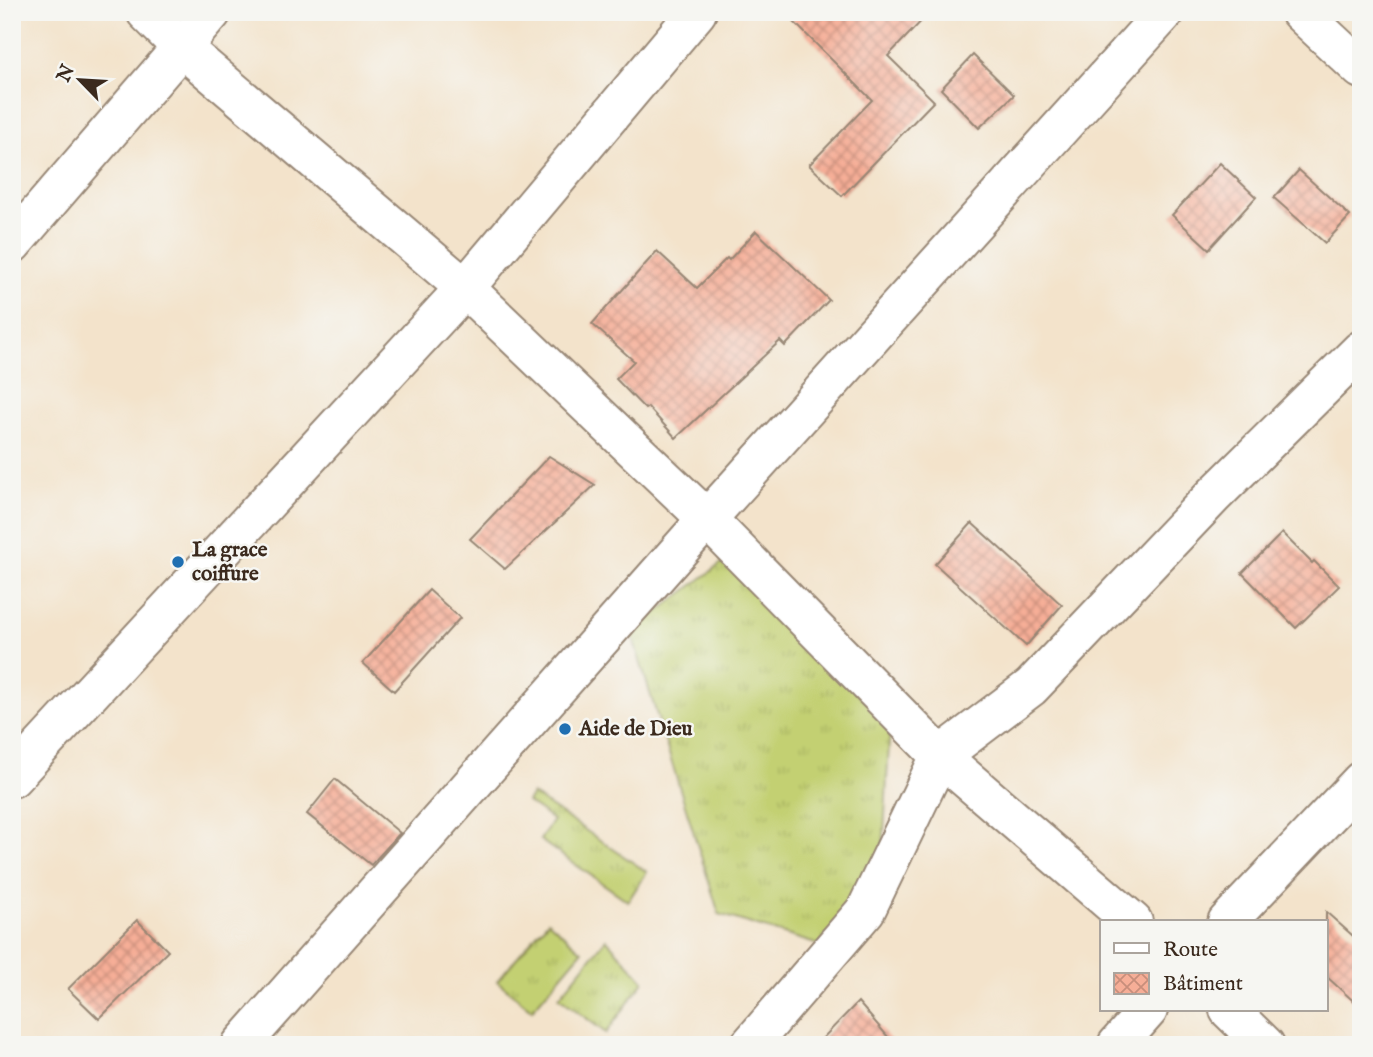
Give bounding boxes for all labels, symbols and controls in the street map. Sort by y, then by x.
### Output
north arrow [46,46,116,116]
text: N [52,61,81,87]
place label: La grace coiffure [192,537,268,588]
marker: La grace coiffure [170,554,186,570]
place label: Aide de Dieu [578,716,693,743]
marker: Aide de Dieu [557,721,573,737]
legend [1100,920,1328,1012]
text: Route [1163,937,1218,964]
text: Bâtiment [1163,971,1243,998]

